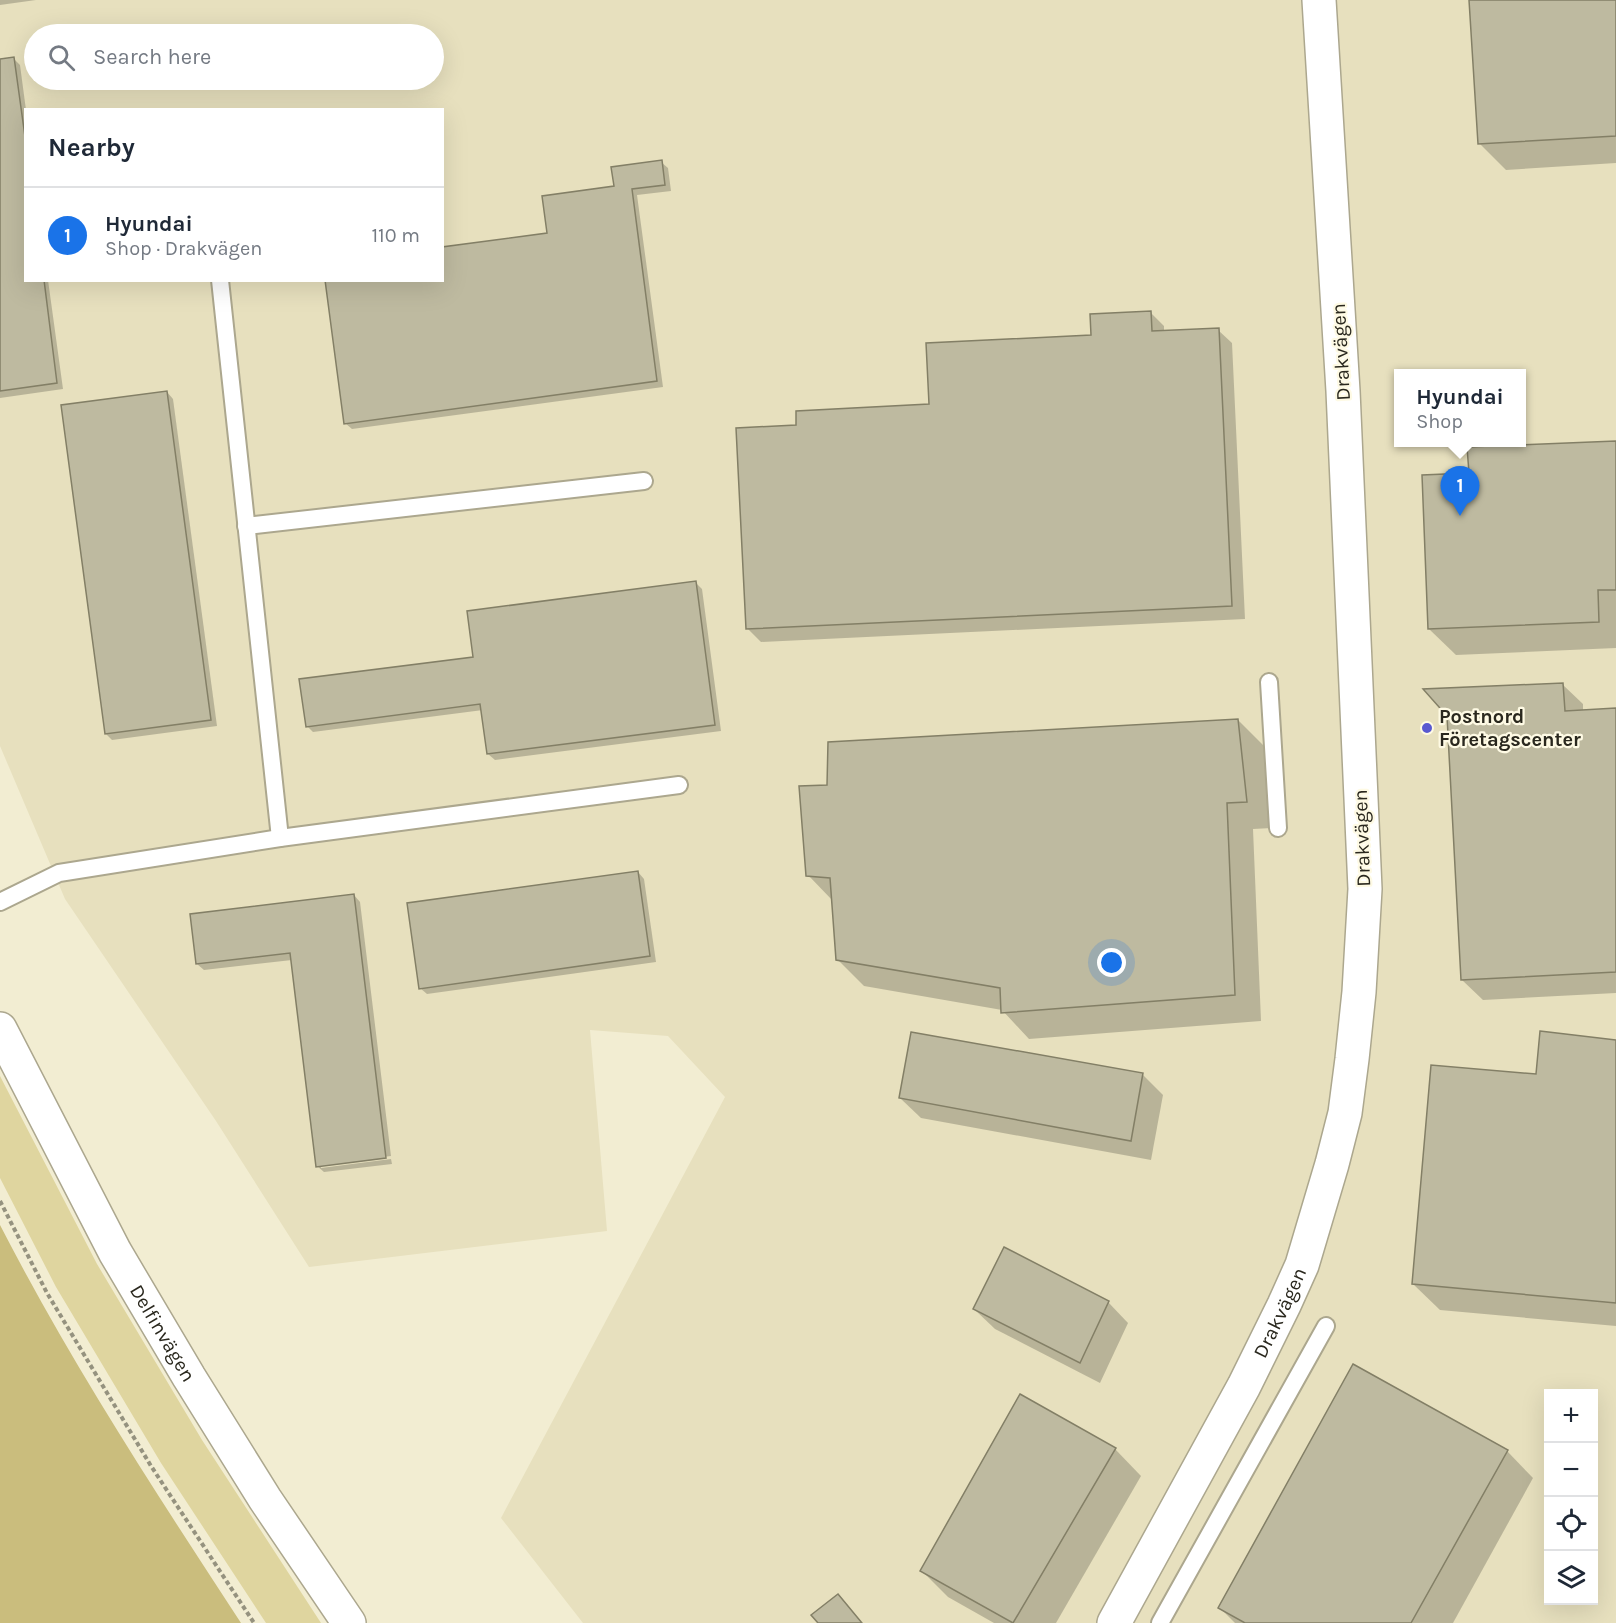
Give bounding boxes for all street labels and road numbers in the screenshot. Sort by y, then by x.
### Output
street label: Drakvägen [1327,303,1355,401]
street label: Drakvägen [1349,789,1375,887]
street label: Drakvägen [1248,1264,1311,1362]
street label: Delfinvägen [125,1280,201,1386]

